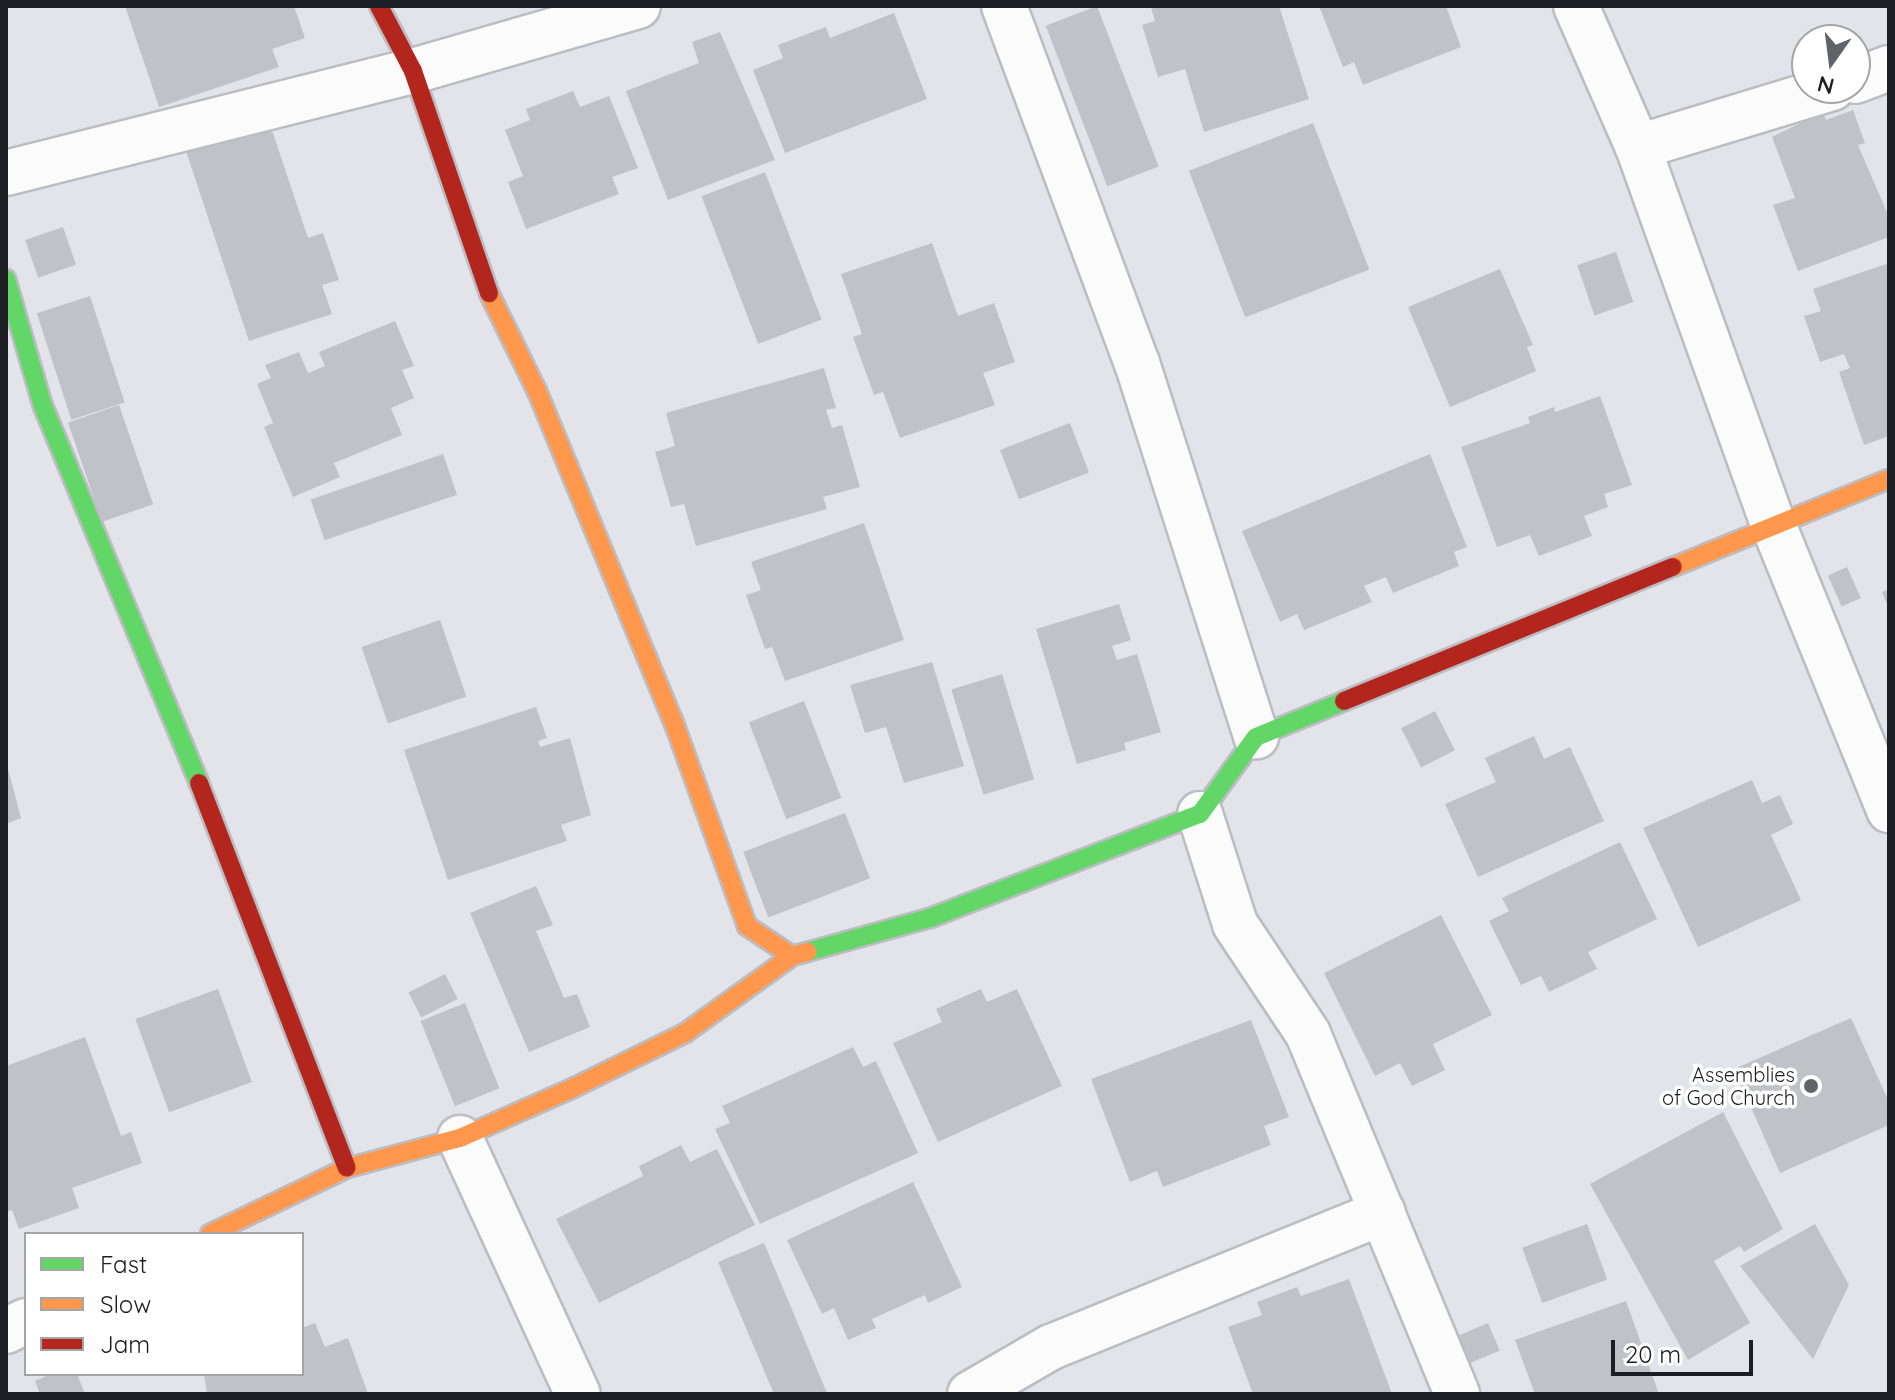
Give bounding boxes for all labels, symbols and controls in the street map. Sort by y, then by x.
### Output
north arrow [1791,24,1871,104]
text: N [1814,70,1837,101]
place label: Assemblies of God Church [1662,1062,1795,1109]
marker: Assemblies of God Church [1802,1077,1820,1095]
legend [24,1232,304,1376]
text: Fast [100,1249,147,1279]
text: Slow [100,1289,151,1319]
scale bar [1615,1324,1757,1374]
text: Jam [100,1329,150,1359]
text: 20 m [1625,1339,1681,1369]

